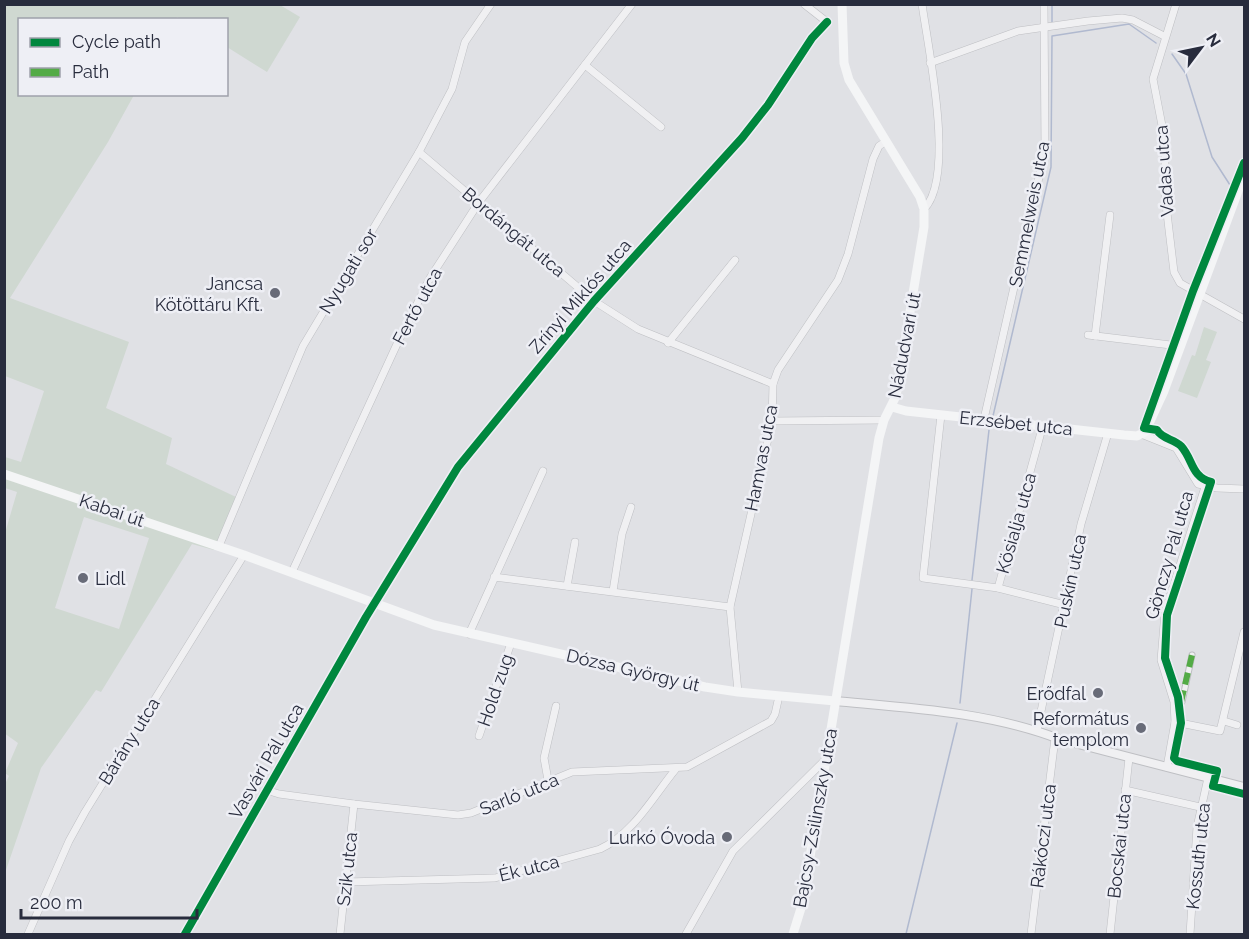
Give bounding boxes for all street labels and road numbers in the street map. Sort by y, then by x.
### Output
street label: Vadas utca [1150,125,1178,217]
street label: Semmelweis utca [1005,139,1053,289]
street label: Bordángát utca [458,183,570,281]
street label: Nyugati sor [314,224,382,317]
street label: Zrínyi Miklós utca [525,235,635,357]
street label: Fertő utca [388,264,446,348]
street label: Nádudvari út [883,290,925,400]
street label: Hamvas utca [740,403,782,513]
street label: Erzsébet utca [958,407,1074,439]
street label: Kösialja utca [992,470,1040,576]
street label: Gönczy Pál utca [1141,488,1197,622]
street label: Kabai út [77,489,147,531]
street label: Puskin utca [1050,532,1090,630]
street label: Dózsa György út [564,644,702,696]
street label: Hold zug [473,651,517,729]
street label: Bárány utca [94,694,164,788]
street label: Vasvári Pál utca [224,700,308,822]
street label: Bajcsy-Zsilinszky utca [789,727,841,909]
street label: Sarló utca [476,769,562,819]
street label: Rákóczi utca [1026,783,1060,889]
street label: Bocskai utca [1103,793,1135,899]
street label: Kossuth utca [1182,802,1214,910]
street label: Szik utca [333,831,361,907]
street label: Ék utca [496,849,561,886]

